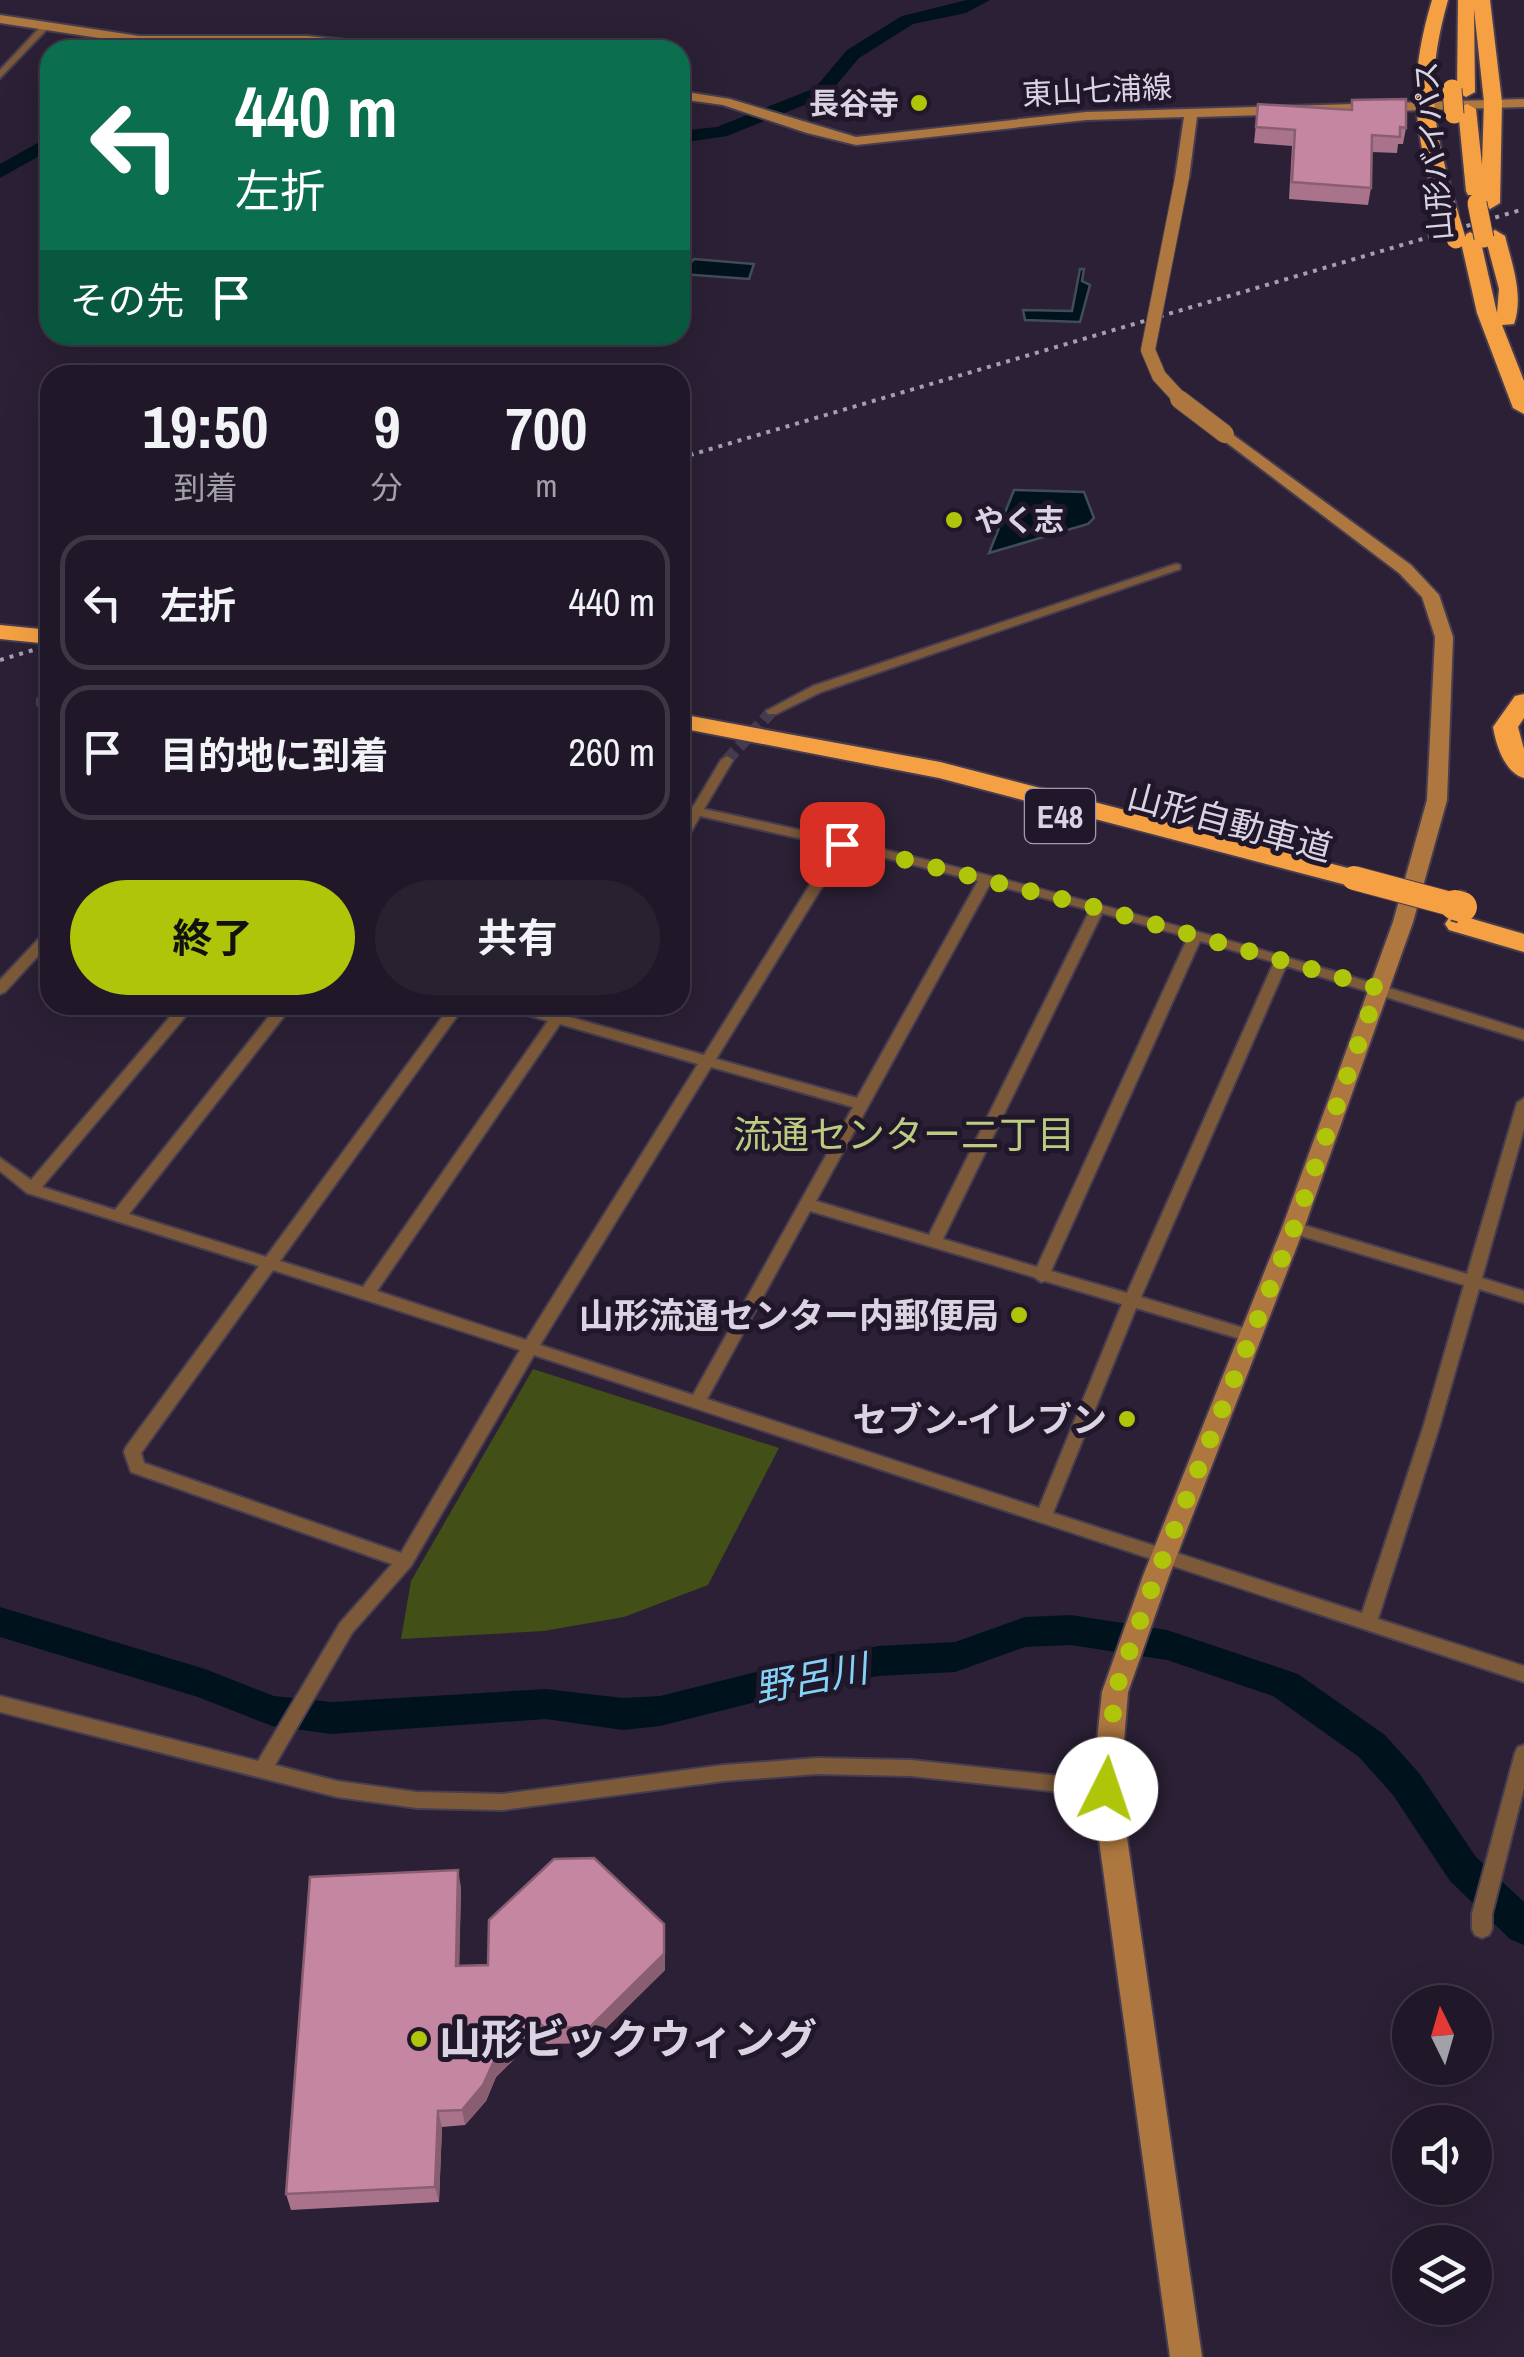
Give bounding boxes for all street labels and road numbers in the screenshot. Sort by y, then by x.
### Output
street label: 山形バイパス [1405,60,1461,242]
street label: 東山七浦線 [1021,66,1173,114]
street label: 山形自動車道 [1122,772,1338,872]
road number: E48 [1025,789,1095,843]

